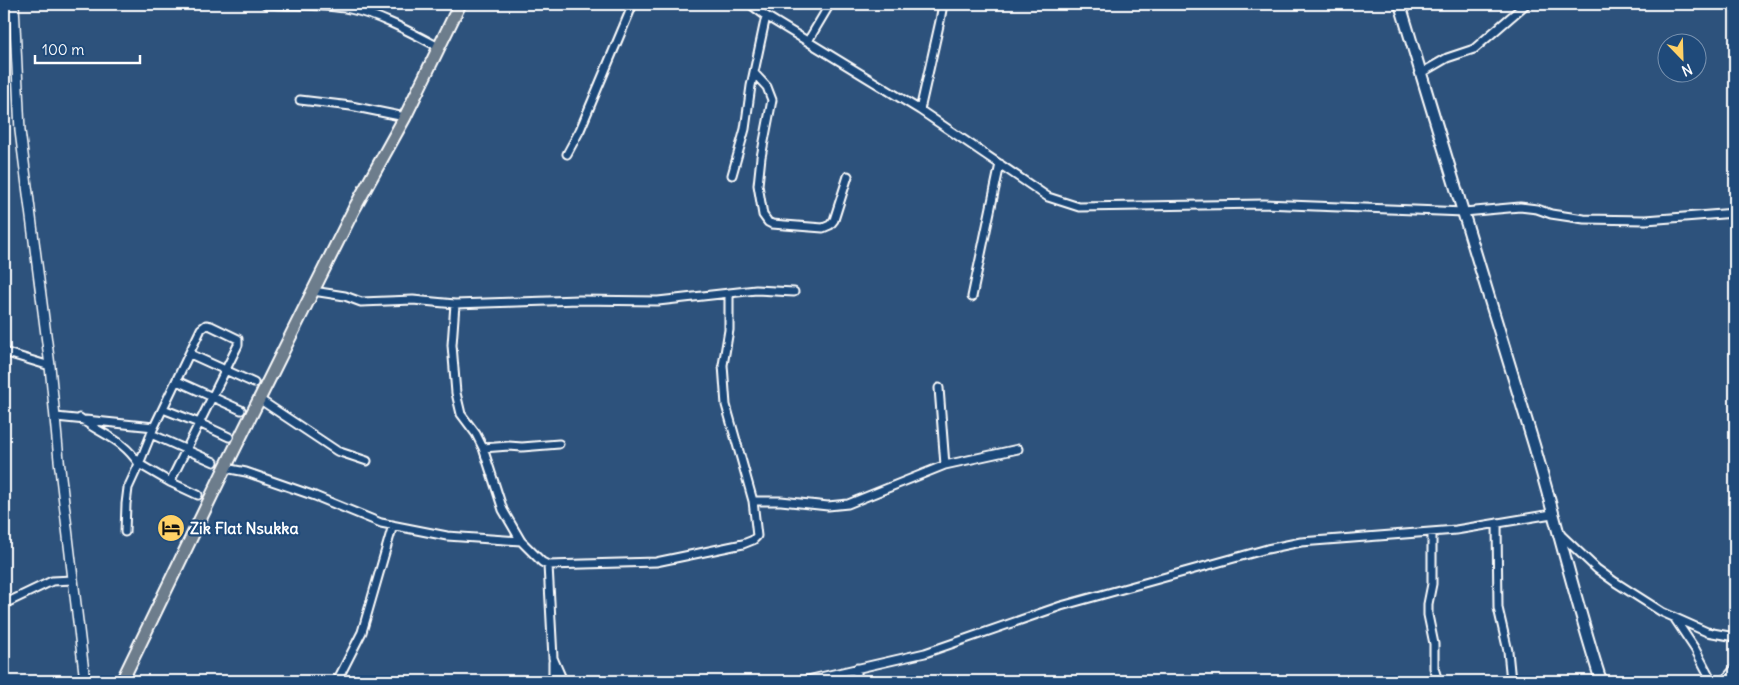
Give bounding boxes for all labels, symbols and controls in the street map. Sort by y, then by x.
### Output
scale bar [35,32,140,64]
north arrow [1656,32,1706,82]
text: 100 m [42,40,84,59]
text: N [1679,60,1695,80]
hotel icon: Zik Flat Nsukka [156,513,186,543]
place label: Zik Flat Nsukka [190,518,299,538]

